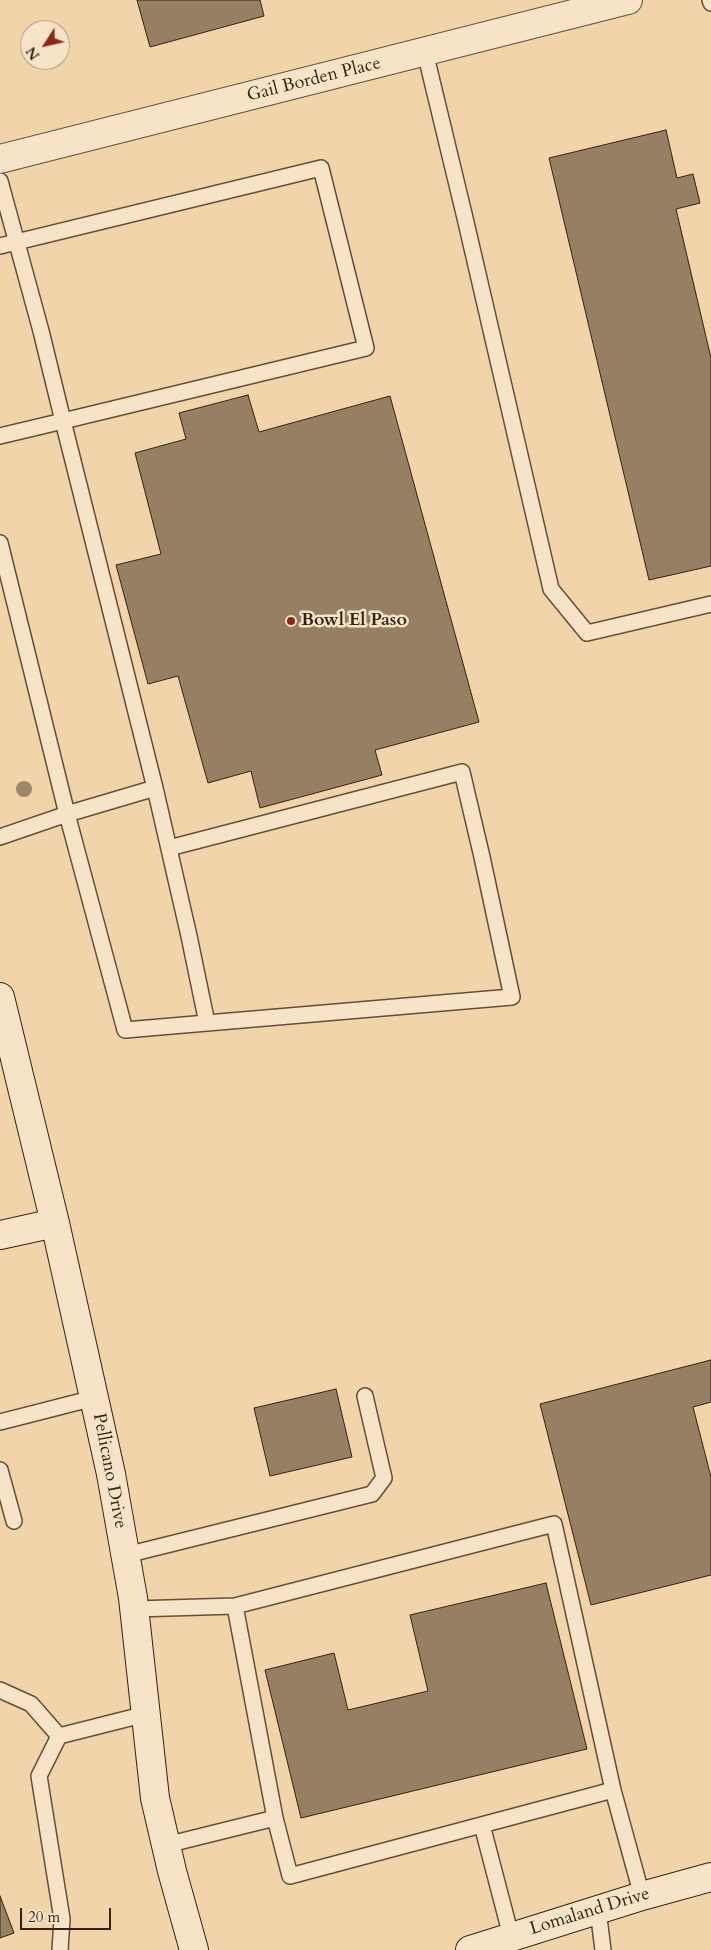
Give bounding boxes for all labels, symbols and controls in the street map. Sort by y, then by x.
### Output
north arrow [20,20,70,70]
text: N [22,43,44,64]
street label: Gail Borden Place [245,53,383,107]
place label: Bowl El Paso [301,610,407,632]
marker: Bowl El Paso [285,615,297,627]
street label: Pellicano Drive [87,1411,131,1531]
street label: Lomaland Drive [527,1884,653,1940]
scale bar [22,1898,114,1930]
text: 20 m [28,1907,60,1927]

